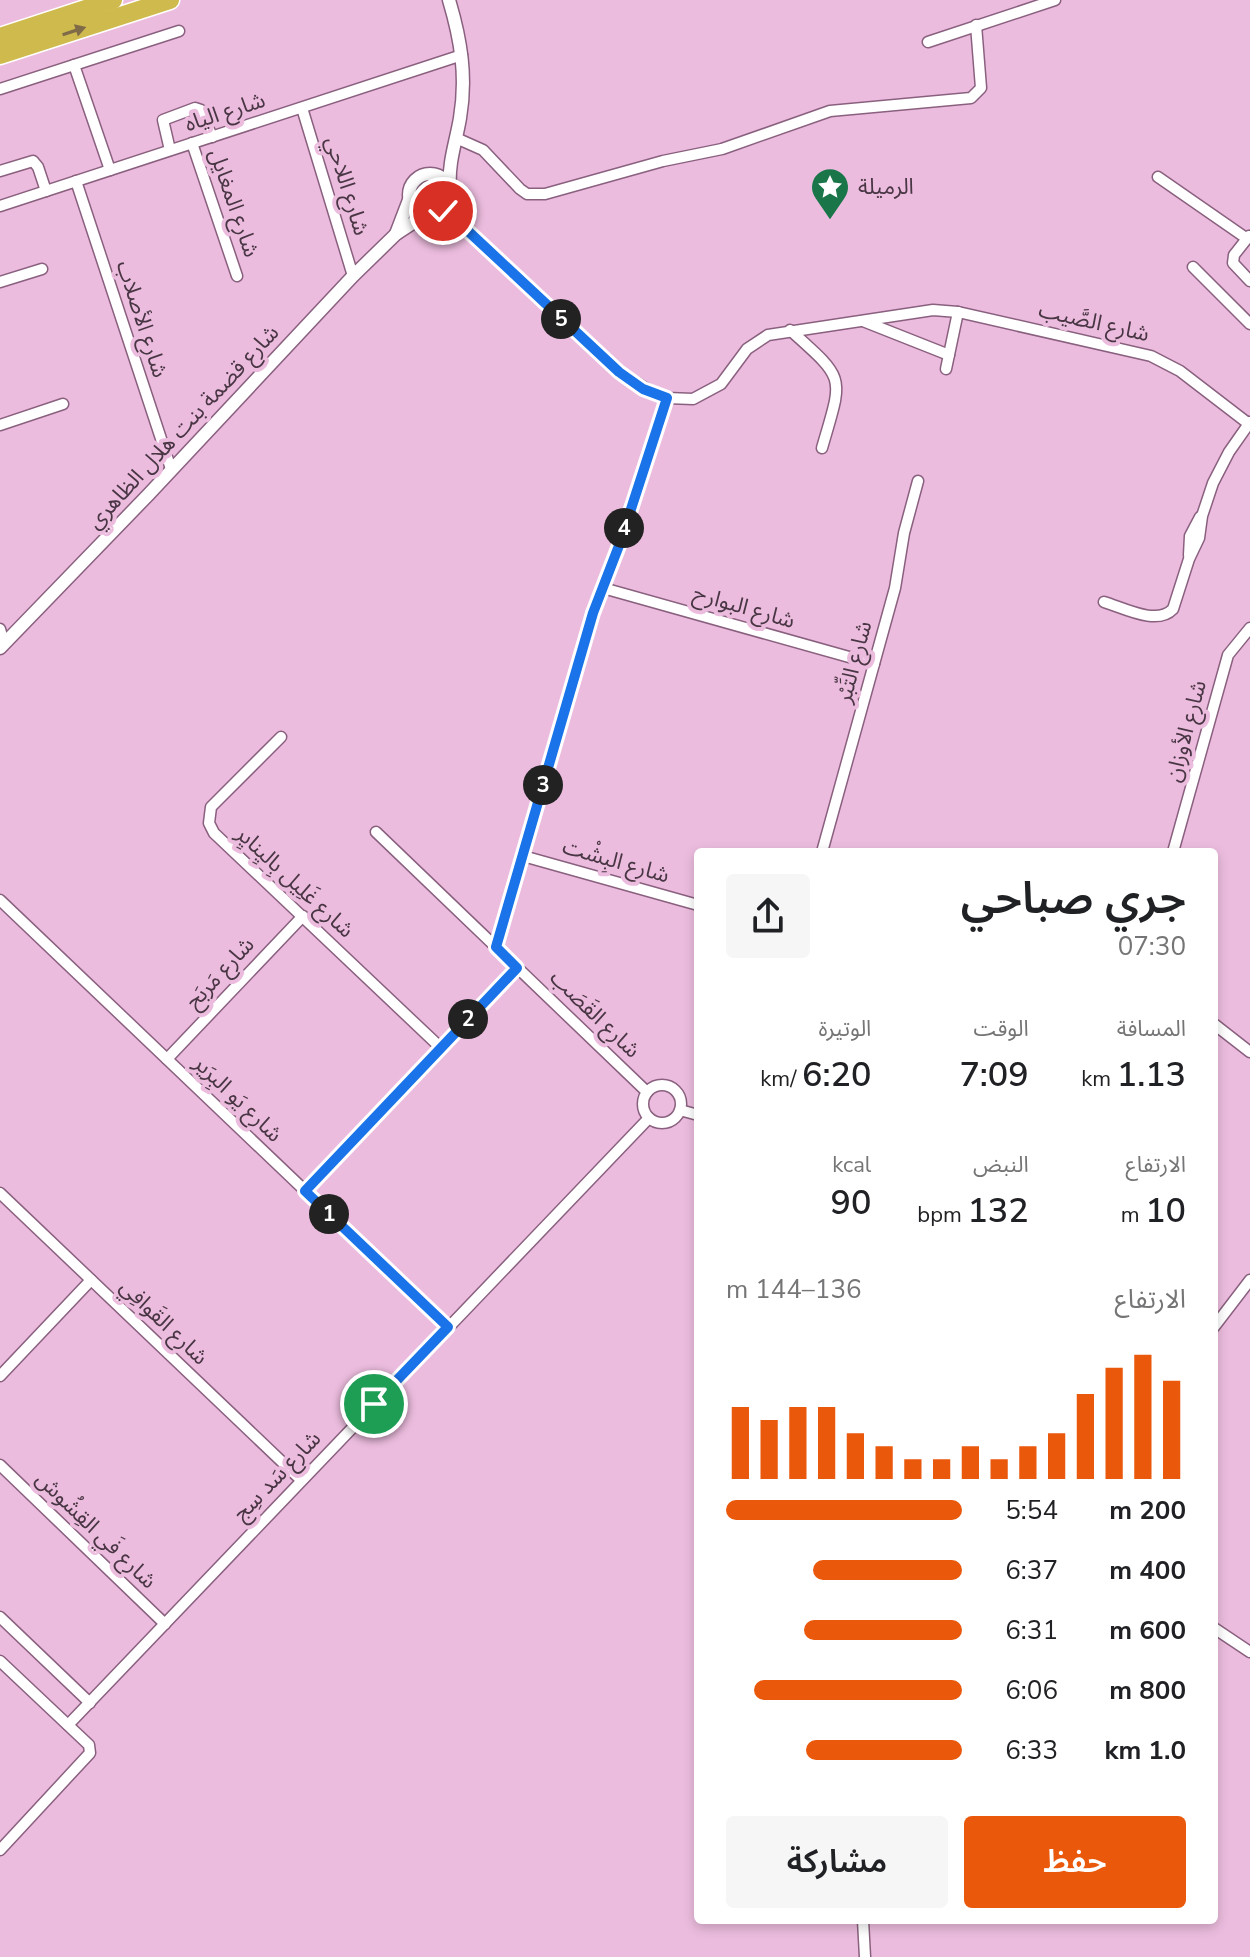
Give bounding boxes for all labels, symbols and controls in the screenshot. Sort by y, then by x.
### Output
one-way arrow [62,24,86,37]
street label: شارع الياه [181,85,269,140]
street label: شارع اللاحي [317,133,376,239]
street label: شارع المغايل [201,145,267,261]
place icon: الرميلة [809,166,851,221]
place label: الرميلة [858,172,914,202]
pin [409,177,477,245]
icon: check [421,189,465,233]
street label: شارع الأصلاب [108,257,175,382]
street label: شارع الصَّيب [1036,295,1152,350]
pin: 5 [541,299,581,339]
text: 5 [554,304,568,334]
street label: شارع قضمة بنت هلال الظاهري [80,318,287,536]
pin: 4 [604,508,644,548]
text: 4 [617,513,631,543]
street label: شارع البوارح [689,578,799,637]
street label: شارع التِّبْر [827,617,880,708]
street label: شارع الأوزان [1158,677,1215,785]
pin: 3 [523,765,563,805]
text: 3 [536,770,550,800]
street label: شارع غَلِيل بِاليِنايِر [228,819,361,945]
street label: شارع البِشْت [559,830,673,892]
text: جري صباحي [961,869,1186,929]
button: share [726,874,810,958]
text: 07:30 [1118,929,1186,964]
street label: شارع مَربَح [179,930,262,1016]
street label: شارع القَصَب [542,963,647,1066]
pin: 2 [448,999,488,1039]
text: 2 [461,1004,475,1034]
text: الوتيرة [818,1014,871,1044]
text: الوقت [973,1014,1029,1044]
text: المسافة [1117,1014,1186,1044]
street label: شارع يَو البِرَير [186,1048,289,1150]
text: 6:20 [802,1052,871,1098]
text: 7:09 [959,1052,1029,1098]
text: 1.13 [1117,1052,1186,1098]
text: /km [760,1064,802,1094]
text: km [1081,1064,1117,1094]
text: kcal [832,1150,871,1180]
text: النبض [973,1150,1029,1180]
text: الارتفاع [1126,1150,1186,1180]
text: 90 [831,1180,871,1226]
text: 132 [967,1188,1029,1234]
text: 10 [1145,1188,1186,1234]
pin: 1 [309,1194,349,1234]
text: 1 [322,1199,336,1229]
text: bpm [917,1200,967,1230]
text: m [1121,1200,1145,1230]
street label: شارع القَوافِي [113,1272,215,1372]
text: 136–144 m [726,1272,862,1307]
text: الارتفاع [1115,1282,1186,1317]
pin [340,1370,408,1438]
icon: arrive [352,1382,396,1426]
street label: شارع سَد سِج [226,1424,328,1528]
street label: شارع فَي القِشُوش [28,1464,163,1596]
text: 5:54 [1005,1493,1058,1528]
text: 200 m [1109,1493,1186,1528]
text: 6:37 [1005,1553,1058,1588]
text: 400 m [1109,1553,1186,1588]
text: 6:31 [1005,1613,1058,1648]
text: 600 m [1109,1613,1186,1648]
text: 6:06 [1005,1673,1058,1708]
text: 800 m [1109,1673,1186,1708]
text: 6:33 [1005,1733,1058,1768]
text: 1.0 km [1105,1733,1186,1768]
button: مشاركة [726,1816,948,1908]
button: حفظ [964,1816,1186,1908]

